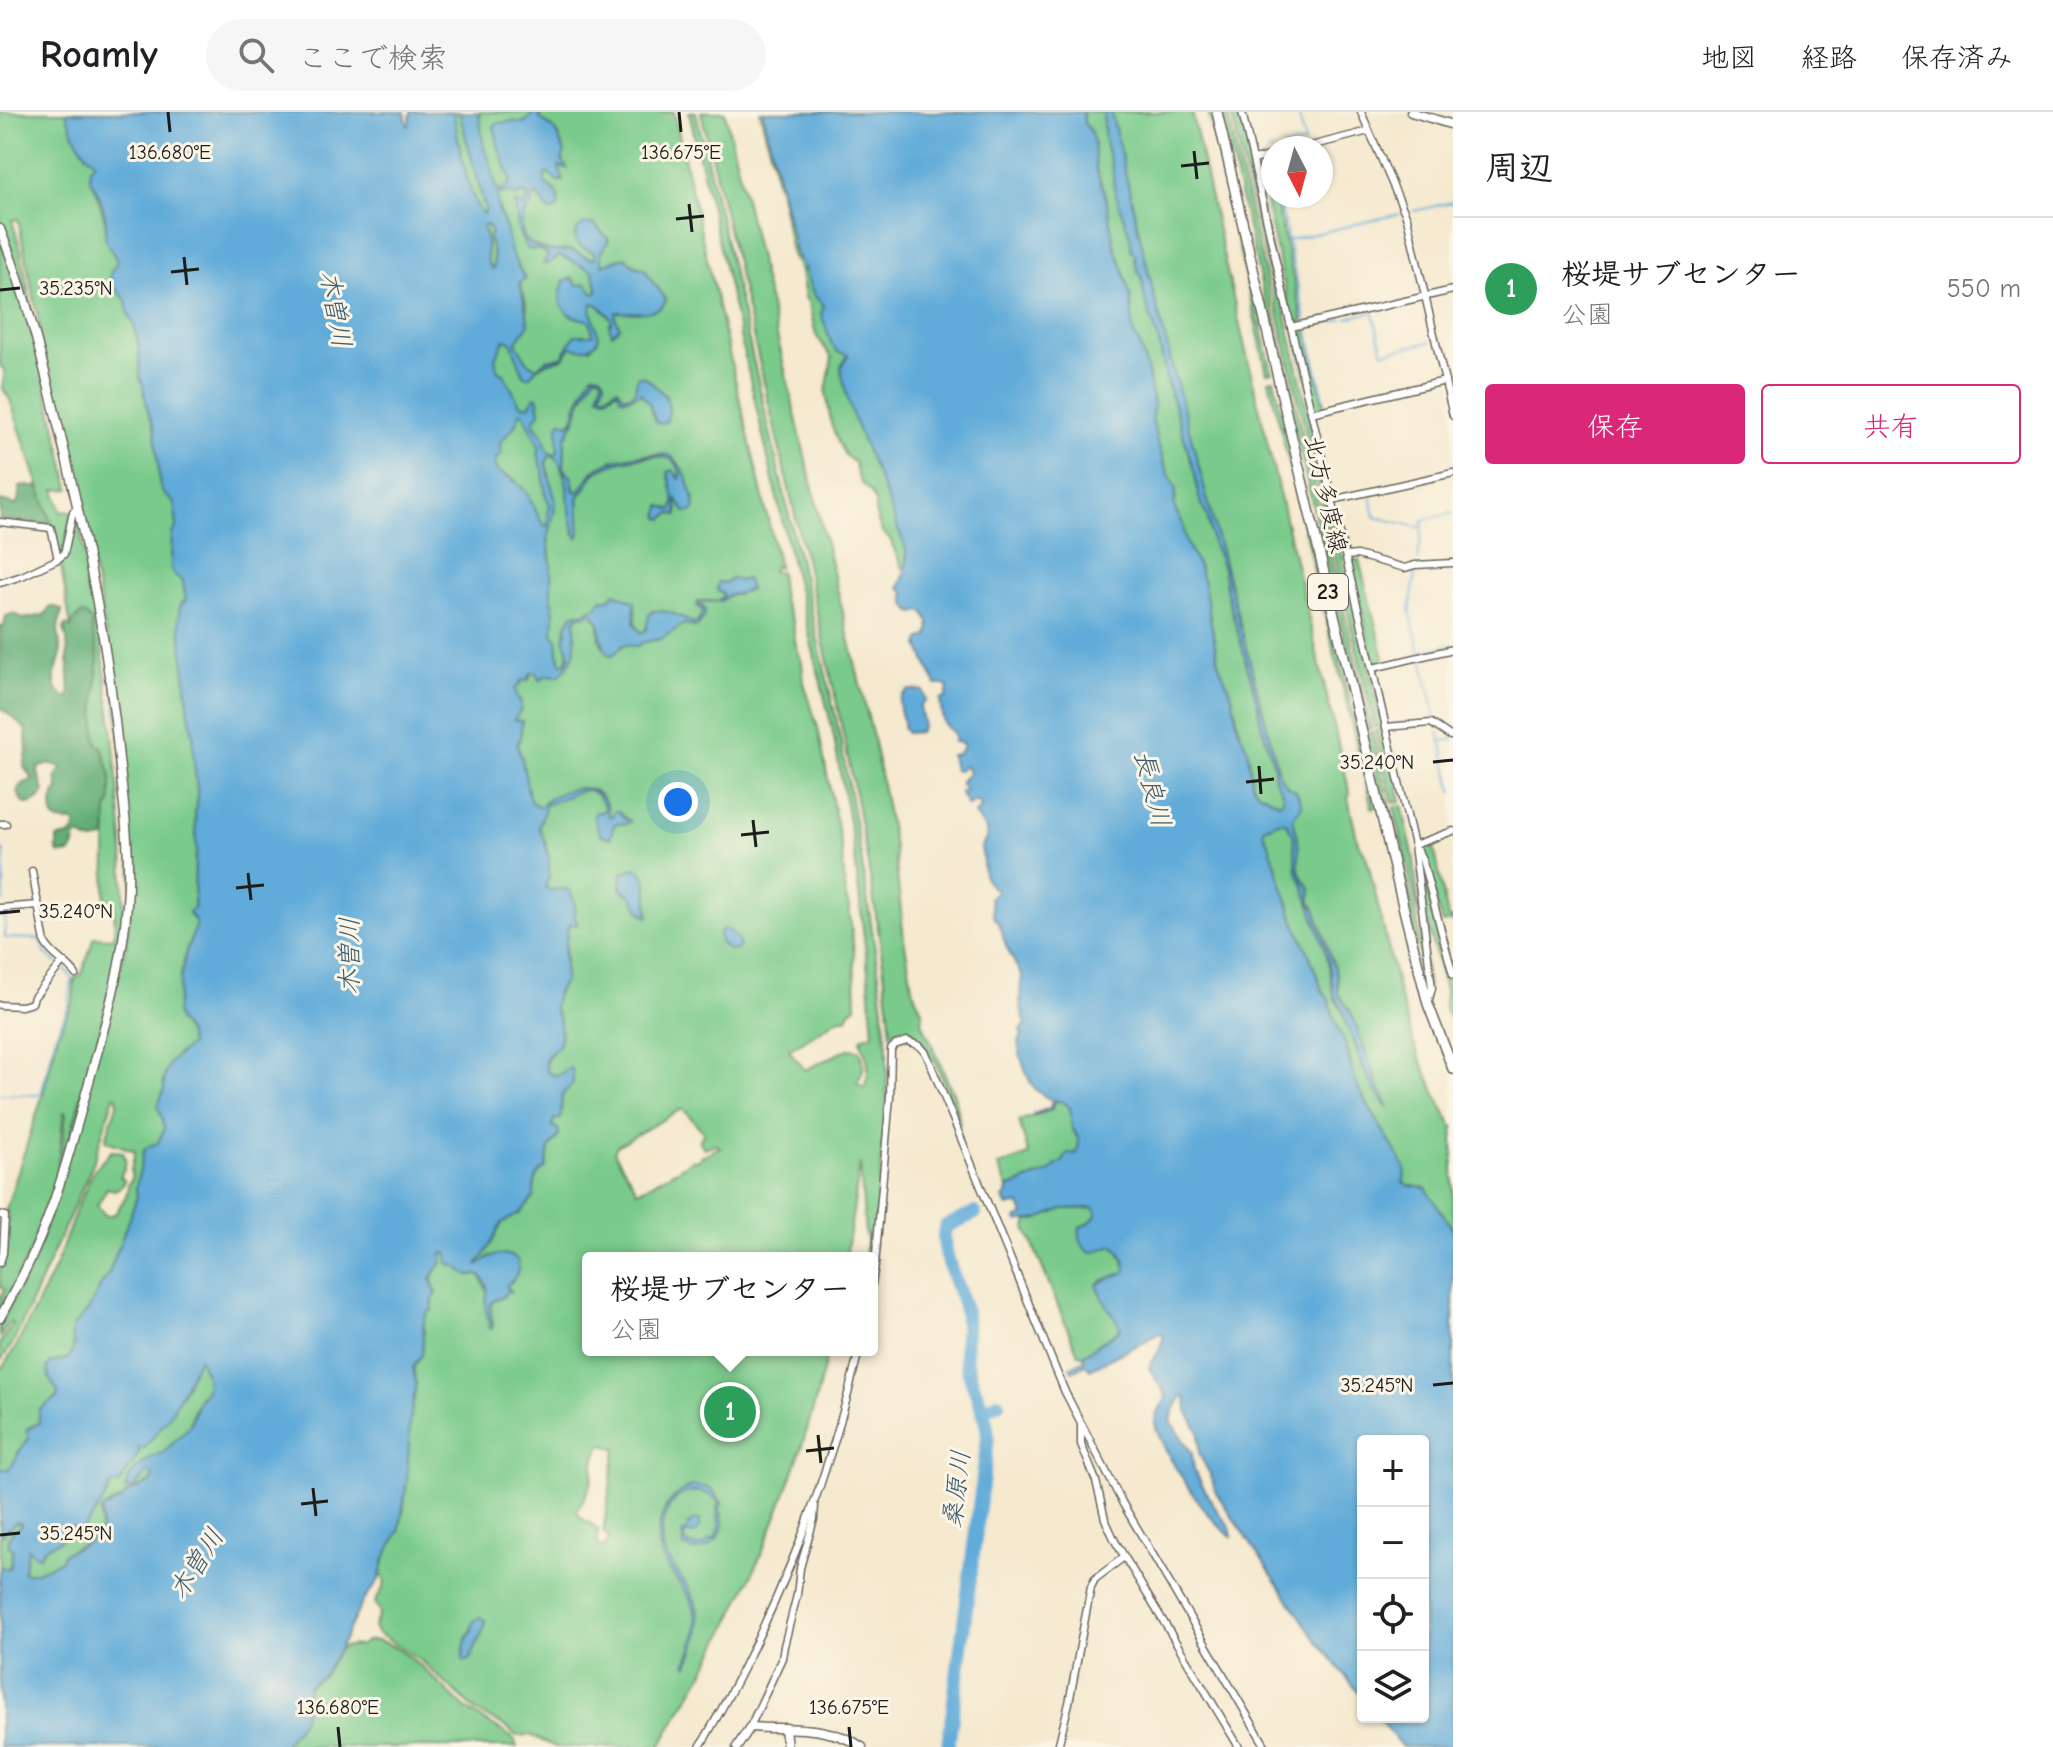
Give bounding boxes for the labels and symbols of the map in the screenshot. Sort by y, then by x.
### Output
north arrow [1261,136,1333,208]
text: 136.680°E [129,141,211,164]
text: 136.675°E [641,141,721,164]
water label: 木曽川 [313,268,357,350]
text: 35.235°N [39,277,113,300]
street label: 北方多度線 [1299,432,1353,556]
road number: 23 [1308,574,1348,610]
water label: 長良川 [1128,748,1176,830]
text: 35.240°N [1340,751,1414,774]
your location [658,782,698,822]
text: 35.240°N [39,900,113,923]
water label: 木曽川 [335,917,365,995]
text: 35.245°N [1341,1374,1414,1397]
pin: 1 [704,1382,756,1442]
water label: 桑原川 [937,1448,977,1530]
text: 35.245°N [40,1522,113,1545]
water label: 木曽川 [164,1523,230,1605]
text: 136.680°E [297,1696,379,1719]
text: 136.675°E [809,1696,889,1719]

